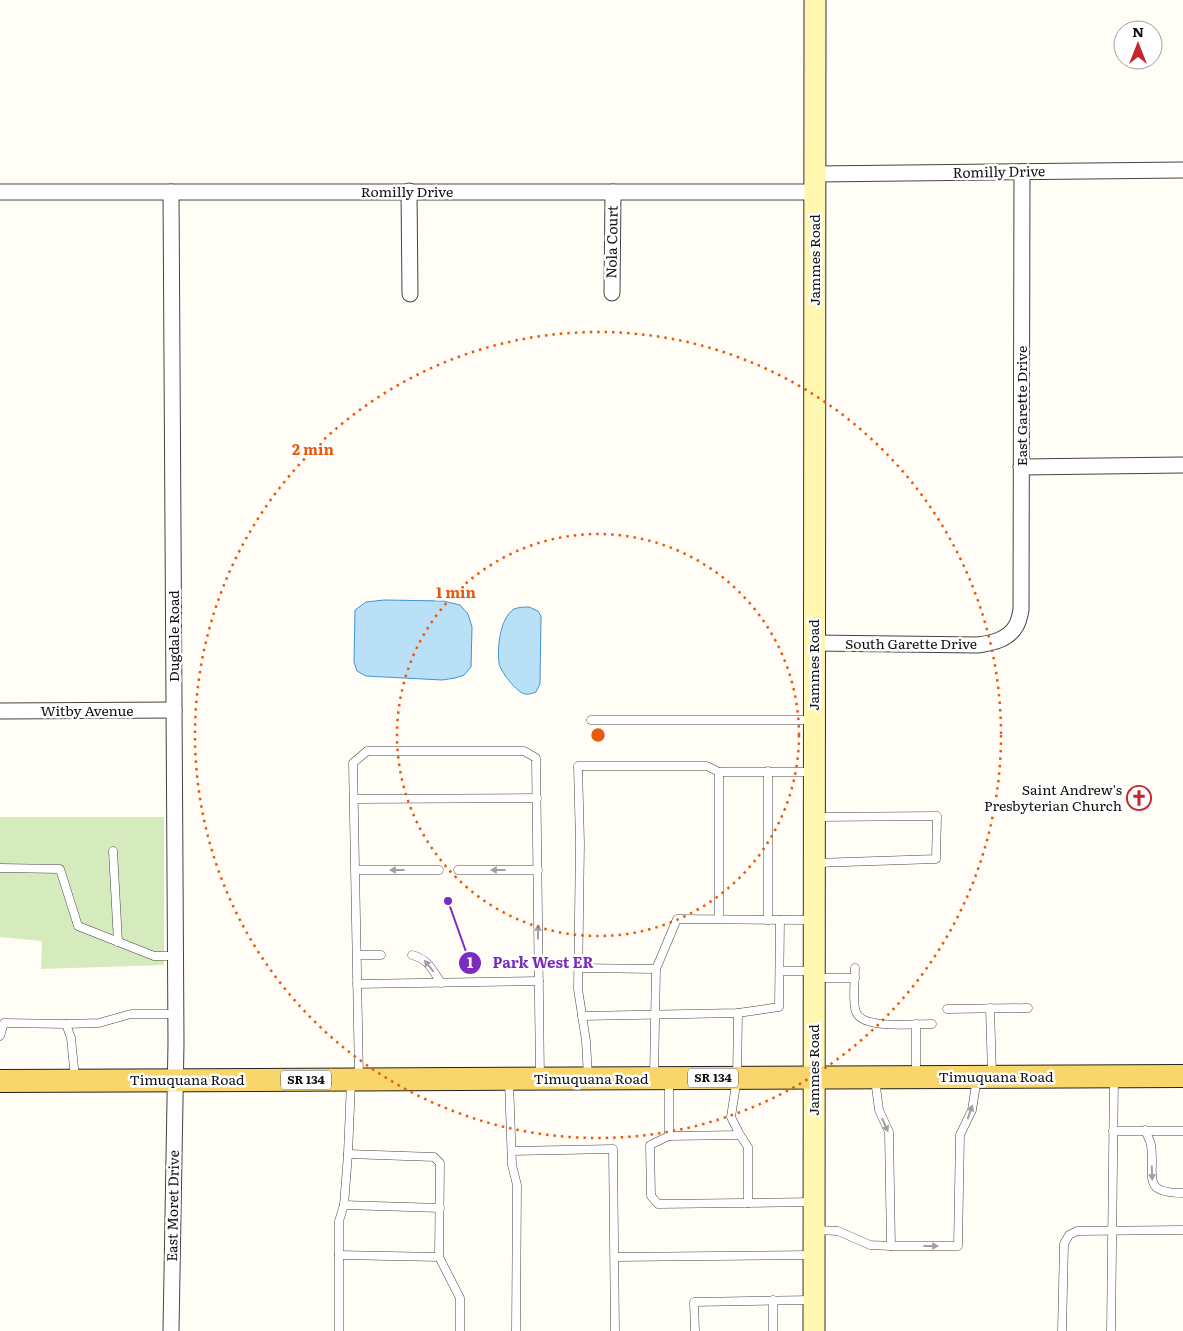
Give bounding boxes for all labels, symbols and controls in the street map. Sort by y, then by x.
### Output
north arrow [1113,20,1163,70]
text: N [1132,21,1144,41]
street label: Romilly Drive [953,160,1045,182]
street label: Romilly Drive [361,181,453,201]
street label: Nola Court [600,205,622,279]
street label: Jammes Road [804,214,824,306]
street label: East Garette Drive [1011,346,1031,466]
text: 2 min [292,437,335,460]
text: 1 min [436,580,477,603]
street label: Dugdale Road [163,590,183,682]
street label: Jammes Road [803,619,823,711]
street label: South Garette Drive [845,633,977,653]
street label: Witby Avenue [40,700,134,720]
centre of rings [589,726,607,744]
place label: Saint Andrew's Presbyterian Church [984,779,1122,815]
church icon: Saint Andrew's Presbyterian Church [1126,785,1152,811]
one-way arrow [389,866,405,874]
one-way arrow [490,866,506,874]
one-way arrow [534,924,542,940]
callout: Park West ER [458,948,604,978]
text: 1 [467,950,473,973]
text: Park West ER [492,950,594,973]
one-way arrow [423,959,434,972]
street label: Jammes Road [803,1024,823,1116]
street label: Timuquana Road [938,1066,1054,1086]
street label: Timuquana Road [533,1068,649,1088]
road number: SR 134 [688,1068,738,1088]
street label: Timuquana Road [129,1069,245,1089]
road number: SR 134 [281,1070,331,1090]
one-way arrow [966,1104,974,1119]
one-way arrow [882,1118,890,1132]
street label: East Moret Drive [161,1150,183,1262]
one-way arrow [1148,1165,1156,1181]
one-way arrow [924,1242,940,1250]

